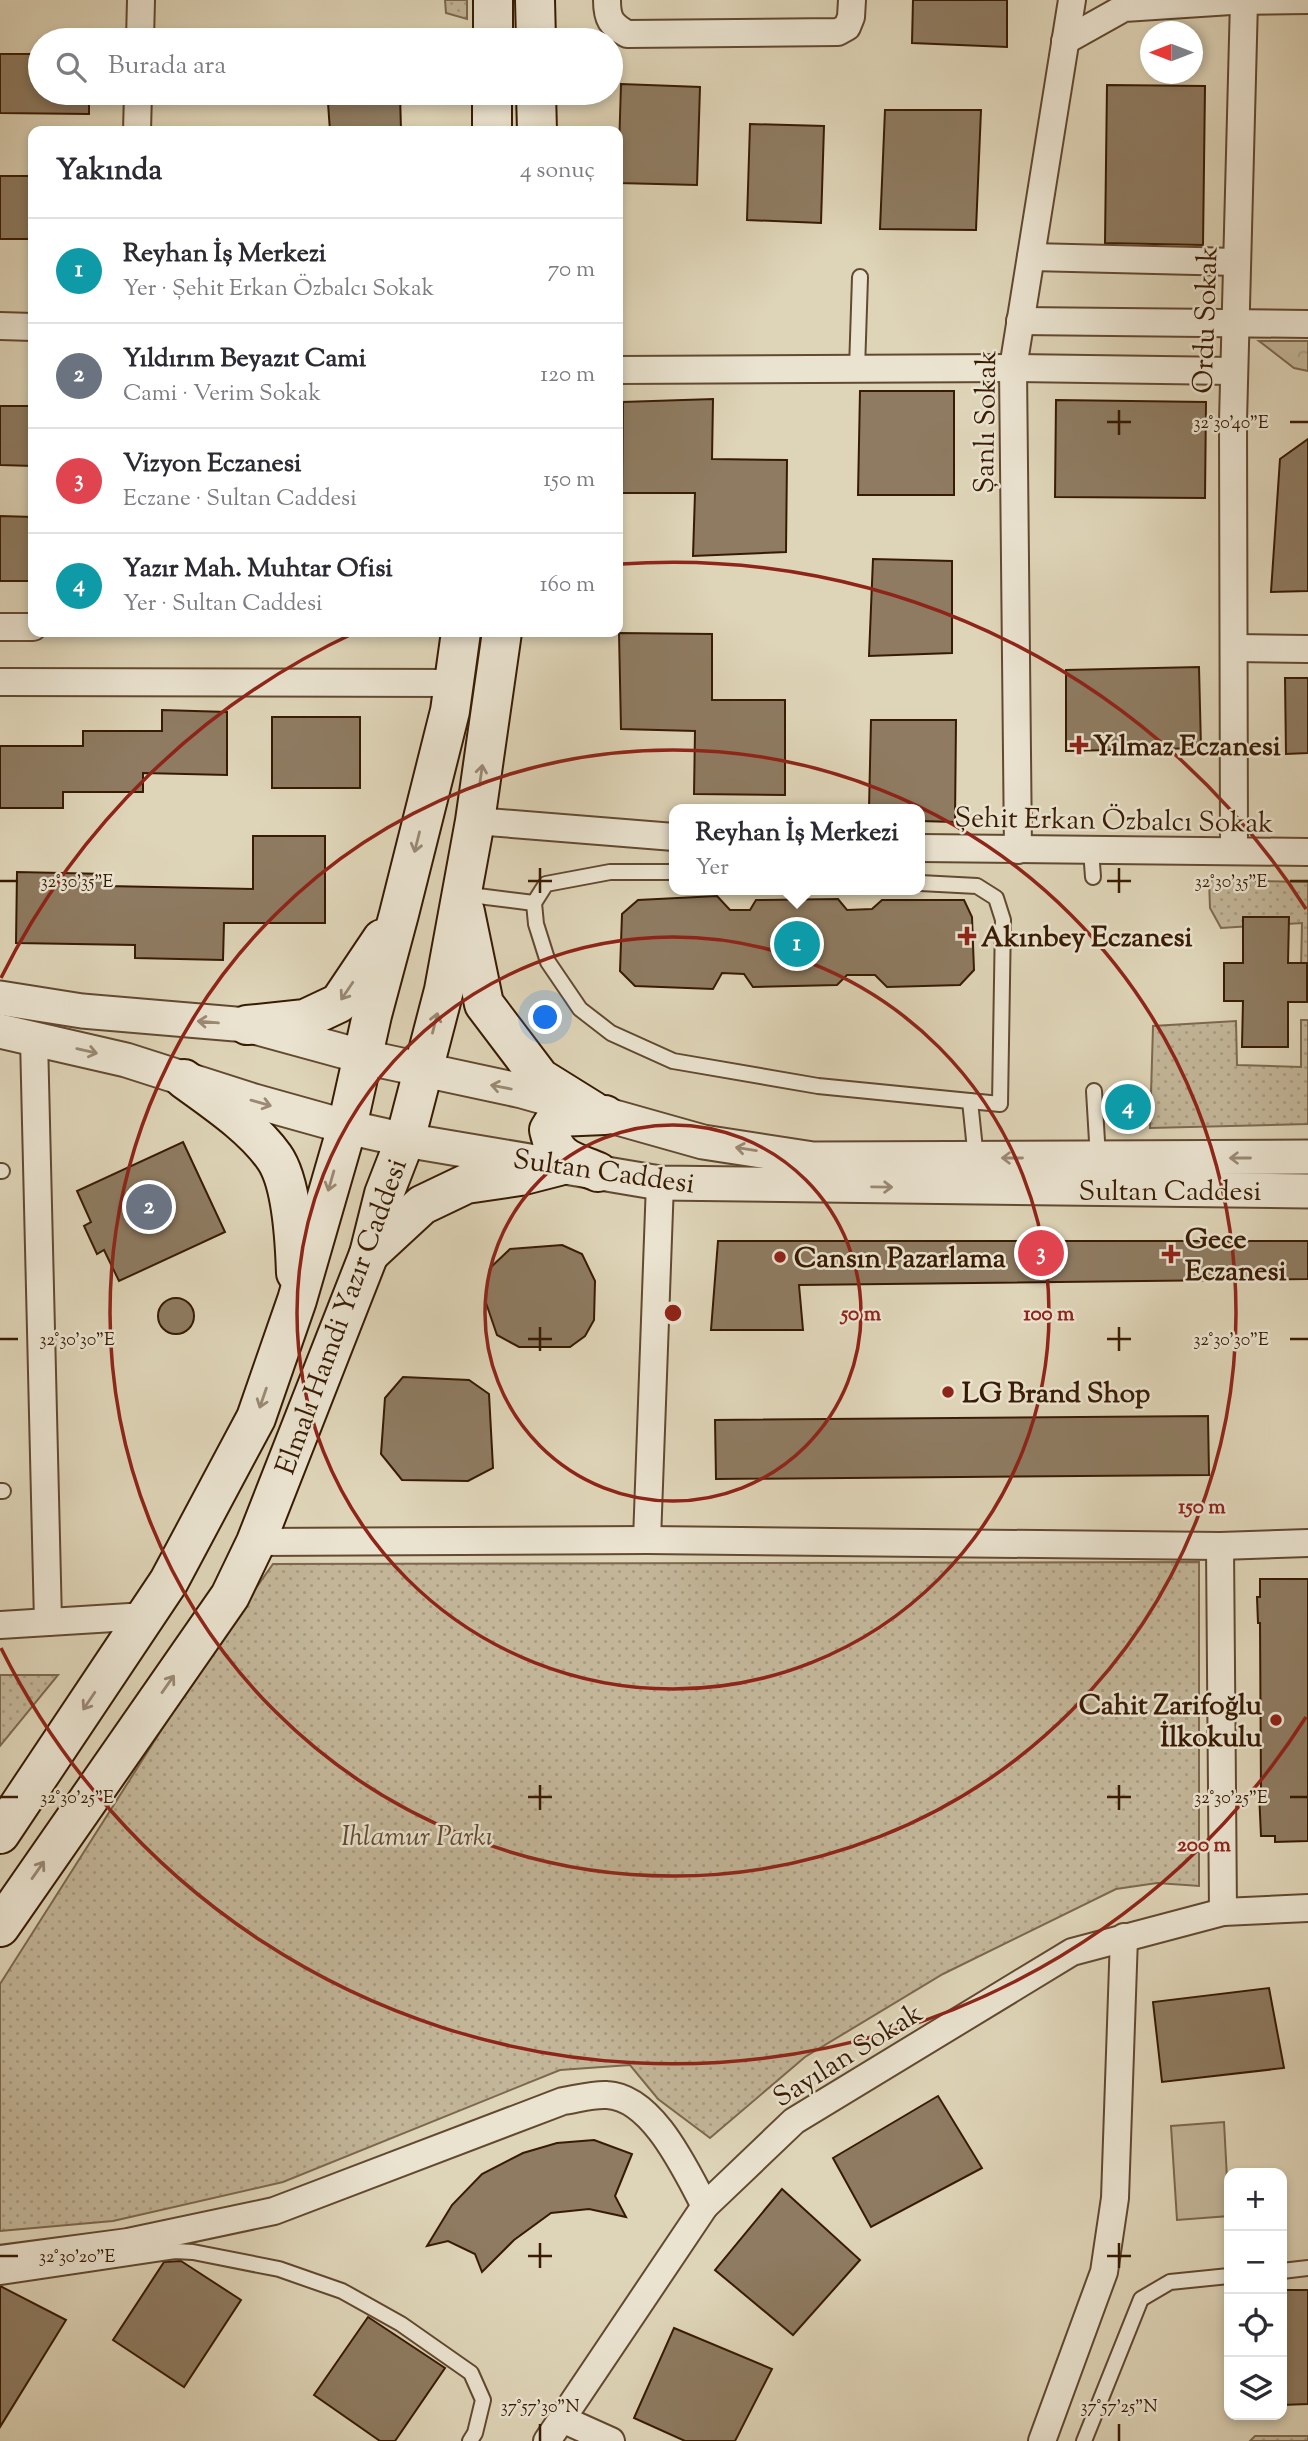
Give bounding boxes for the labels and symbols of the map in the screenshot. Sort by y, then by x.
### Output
north arrow [1140,21,1203,84]
street label: Ordu Sokak [1184,246,1230,394]
street label: Şanlı Sokak [966,350,1008,494]
text: 32°30'40"E [1193,411,1269,437]
place label: Yılmaz Eczanesi [1093,728,1281,768]
marker: Yılmaz Eczanesi [1071,737,1087,753]
one-way arrow [475,764,488,787]
street label: Şehit Erkan Özbalcı Sokak [954,799,1274,845]
one-way arrow [410,830,423,853]
text: 32°30'35"E [41,870,114,896]
text: 32°30'35"E [1195,870,1268,896]
pin: 1 [774,918,820,970]
place label: Akınbey Eczanesi [981,919,1192,959]
marker: Akınbey Eczanesi [959,928,975,944]
one-way arrow [340,981,354,1000]
your location [528,1000,562,1034]
one-way arrow [429,1012,442,1035]
one-way arrow [197,1015,220,1028]
one-way arrow [75,1045,98,1058]
one-way arrow [491,1080,513,1093]
pin: 4 [1105,1081,1151,1133]
one-way arrow [250,1097,272,1110]
street label: Sultan Caddesi [510,1140,697,1206]
one-way arrow [735,1142,757,1155]
one-way arrow [1001,1151,1024,1165]
one-way arrow [1229,1151,1252,1165]
street label: Elmalı Hamdi Yazır Caddesi [267,1153,419,1481]
one-way arrow [324,1169,337,1192]
street label: Sultan Caddesi [1078,1173,1262,1213]
one-way arrow [870,1180,893,1193]
pin: 2 [126,1181,172,1233]
place label: Gece Eczanesi [1185,1221,1286,1293]
pin: 3 [1018,1227,1064,1279]
place label: Cansın Pazarlama [794,1240,1006,1280]
marker: Gece Eczanesi [1163,1246,1179,1262]
marker: Cansın Pazarlama [772,1249,788,1265]
text: 50 m [839,1300,882,1330]
text: 100 m [1024,1300,1075,1330]
centre of rings [661,1301,685,1325]
text: 32°30'30"E [39,1328,115,1354]
text: 32°30'30"E [1193,1328,1269,1354]
place label: LG Brand Shop [962,1375,1150,1415]
marker: LG Brand Shop [940,1384,956,1400]
one-way arrow [256,1387,268,1409]
text: 150 m [1178,1493,1226,1523]
one-way arrow [161,1675,175,1694]
place label: Cahit Zarifoğlu İlkokulu [1079,1687,1263,1759]
one-way arrow [82,1691,96,1710]
marker: Cahit Zarifoğlu İlkokulu [1268,1712,1284,1728]
text: 32°30'25"E [40,1786,114,1812]
text: 32°30'25"E [1194,1786,1268,1812]
park label: Ihlamur Parkı [341,1818,493,1858]
text: 200 m [1177,1831,1232,1861]
one-way arrow [31,1861,45,1880]
street label: Sayılan Sokak [766,1995,931,2118]
text: 32°30'20"E [39,2245,115,2271]
text: 37°57'30"N [500,2395,580,2421]
text: 37°57'25"N [1080,2395,1158,2421]

